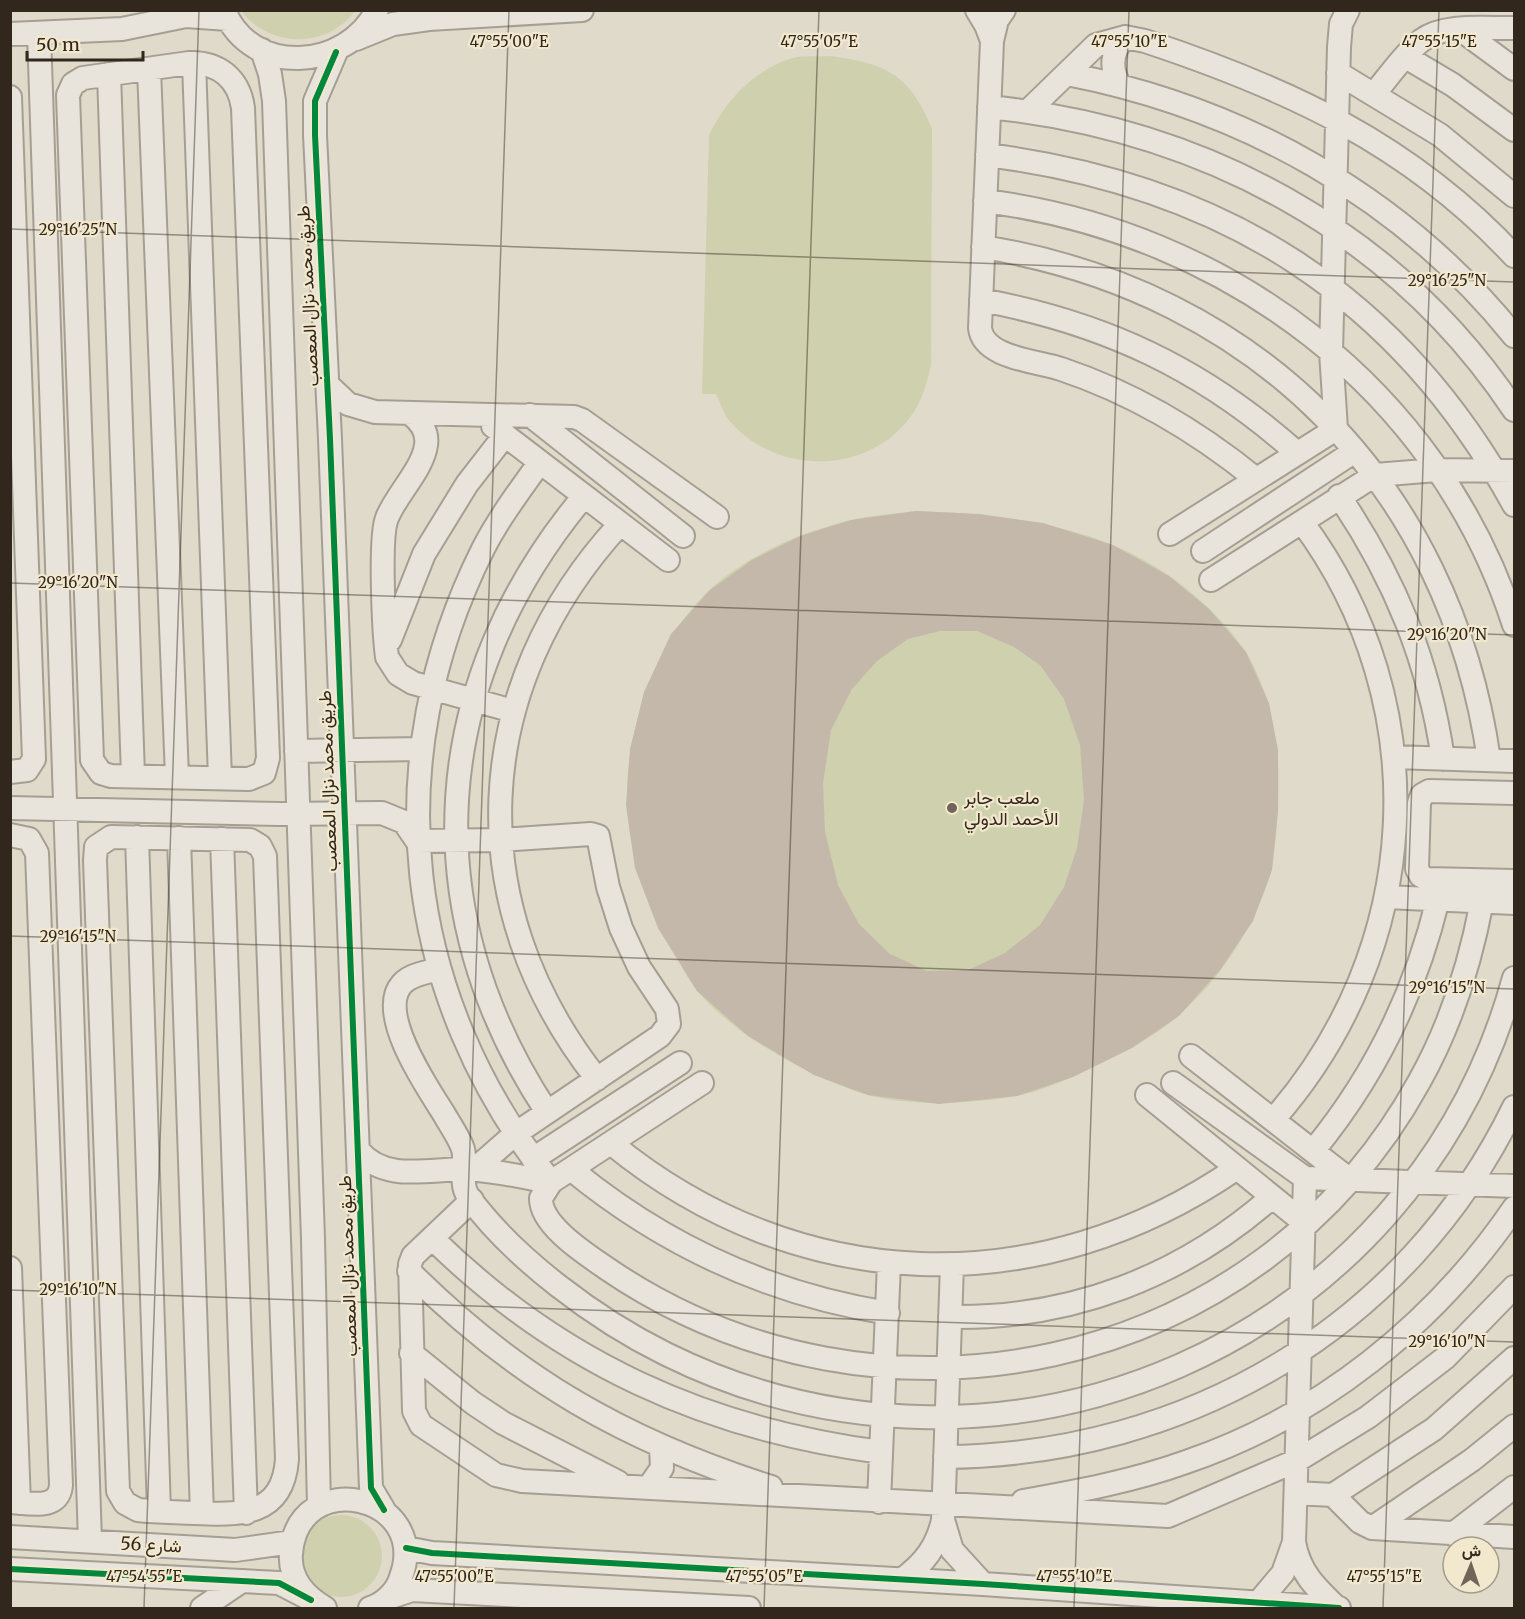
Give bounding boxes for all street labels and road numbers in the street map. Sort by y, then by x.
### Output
street label: طريق محمد نزال المعصب [291,205,324,387]
street label: طريق محمد نزال المعصب [313,690,342,872]
street label: طريق محمد نزال المعصب [333,1175,362,1357]
street label: شارع 56 [120,1531,182,1559]

